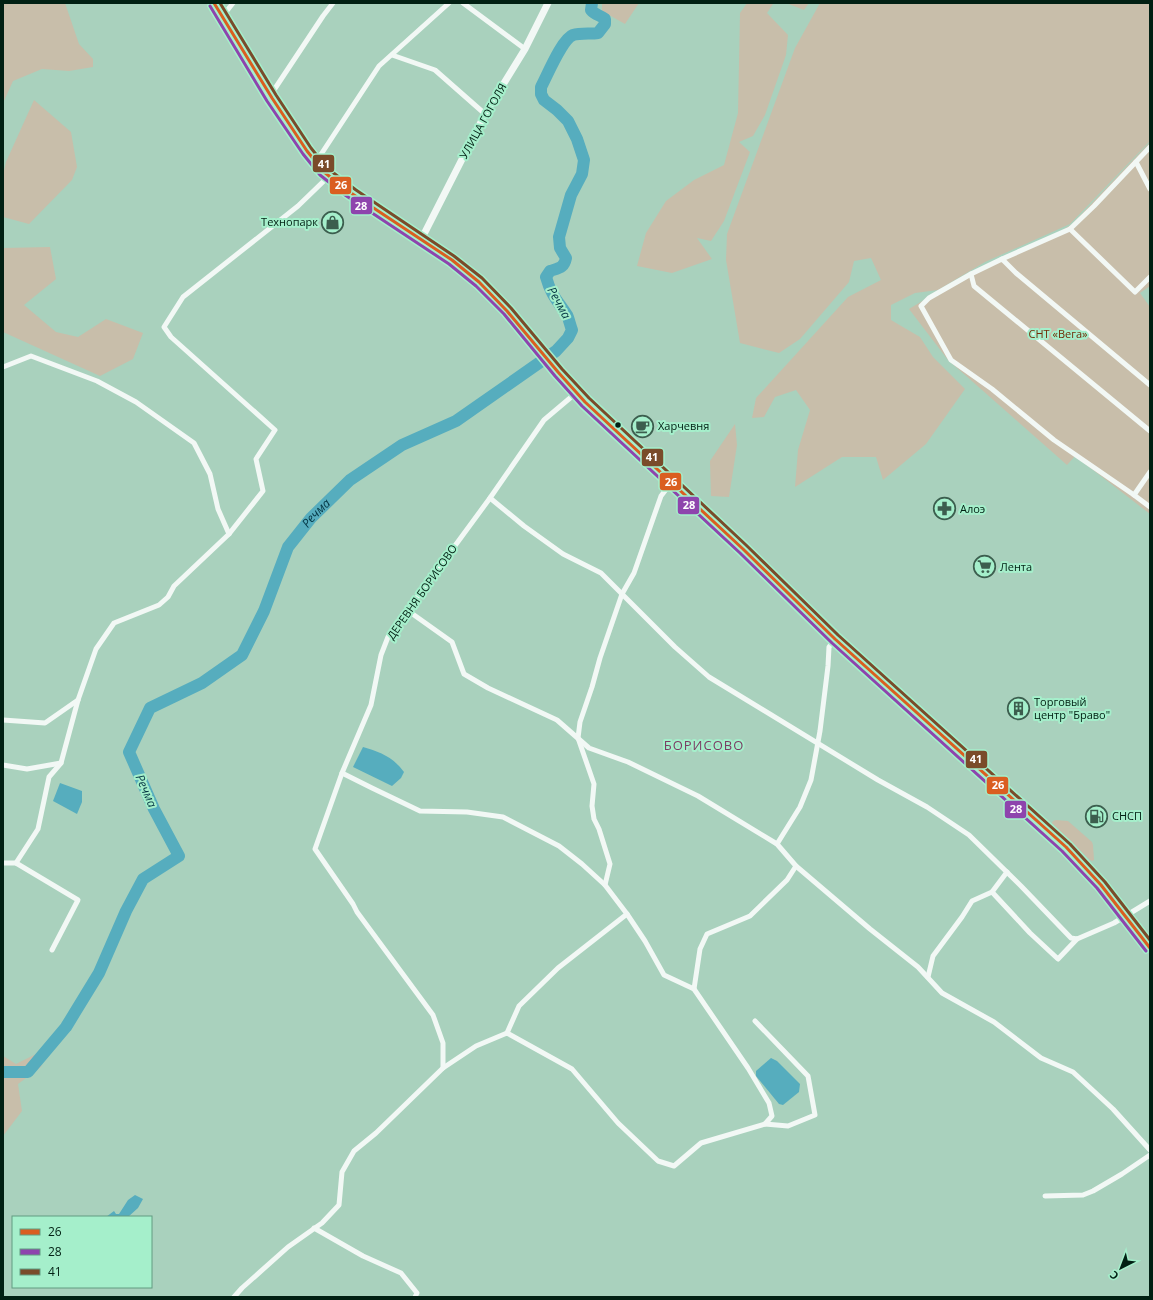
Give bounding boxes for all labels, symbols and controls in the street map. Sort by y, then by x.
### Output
street label: УЛИЦА ГОГОЛЯ [456,80,509,161]
line badge: 41 [312,154,335,173]
text: 41 [318,156,330,171]
line badge: 26 [329,176,352,195]
text: 26 [335,177,347,192]
line badge: 28 [350,196,373,215]
text: 28 [355,198,367,213]
shop icon: Технопарк [320,209,346,235]
place label: Технопарк [261,214,318,229]
water label: Речма [544,284,575,322]
park label: СНТ «Вега» [1029,326,1088,341]
cafe icon: Харчевня [629,413,655,439]
place label: Харчевня [658,418,709,433]
unlabelled marker [613,420,623,430]
line badge: 41 [641,448,664,467]
text: 41 [646,449,658,464]
line badge: 26 [659,472,682,491]
text: 26 [665,474,677,489]
water label: Речма [298,495,334,531]
line badge: 28 [677,496,700,515]
pharmacy icon: Алоэ [932,496,958,522]
text: 28 [683,497,695,512]
place label: Алоэ [960,501,985,516]
street label: ДЕРЕВНЯ БОРИСОВО [383,541,460,642]
supermarket icon: Лента [972,554,998,580]
place label: Лента [1000,559,1032,574]
place label: Торговый центр "Браво" [1034,694,1110,722]
building icon: Торговый центр "Браво" [1006,695,1032,721]
district label: БОРИСОВО [664,736,744,754]
line badge: 41 [965,750,988,769]
text: 41 [970,751,982,766]
water label: Речма [132,772,161,810]
line badge: 26 [986,776,1009,795]
text: 26 [992,777,1004,792]
line badge: 28 [1004,800,1027,819]
text: 28 [1010,801,1022,816]
fuel station icon: СНСП [1084,803,1110,829]
place label: СНСП [1112,808,1142,823]
legend [12,1216,152,1288]
text: 26 [48,1223,62,1240]
text: 28 [48,1243,62,1260]
north arrow [1101,1248,1141,1288]
text: 41 [48,1263,62,1280]
text: С [1106,1268,1122,1284]

